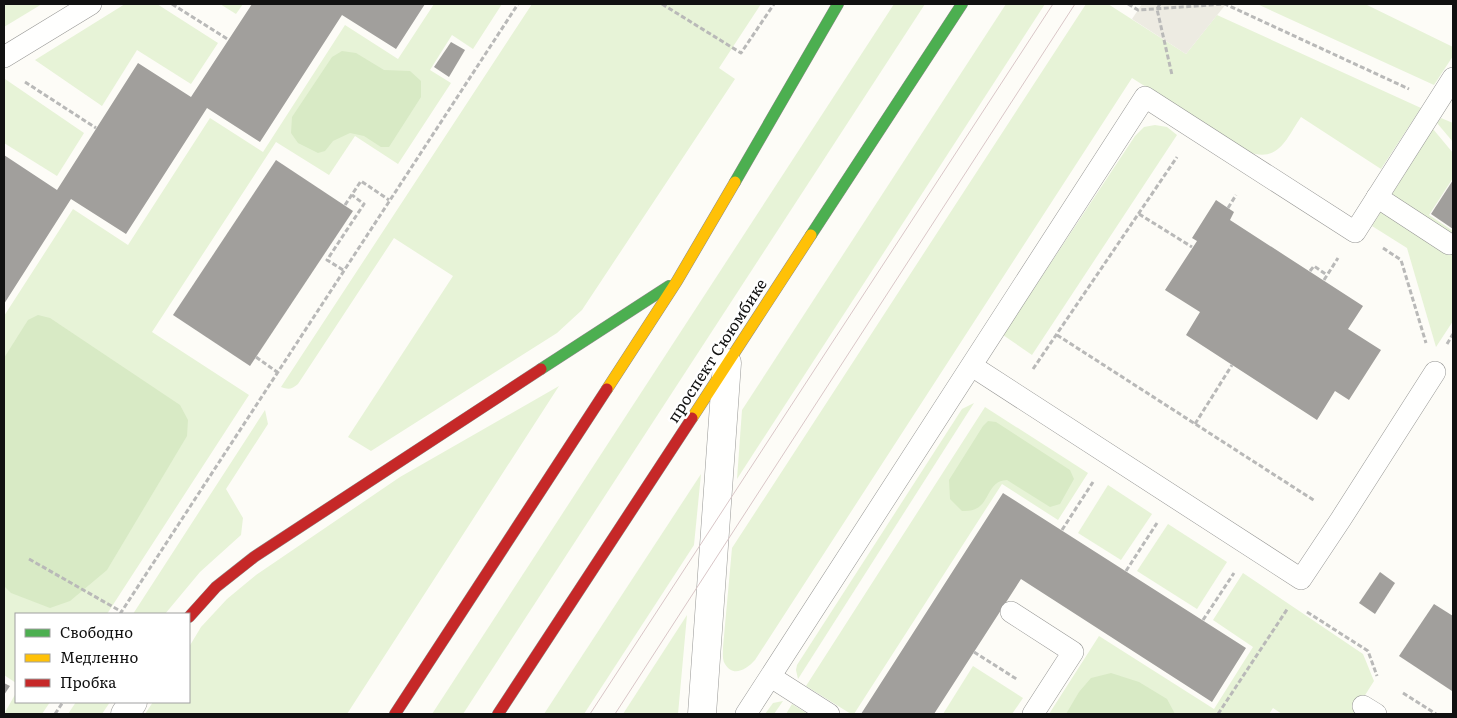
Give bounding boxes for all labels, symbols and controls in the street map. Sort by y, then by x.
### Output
street label: проспект Сююмбике [660,273,772,427]
legend [15,613,190,703]
text: Свободно [60,620,133,643]
text: Медленно [60,645,138,668]
text: Пробка [60,670,117,693]

